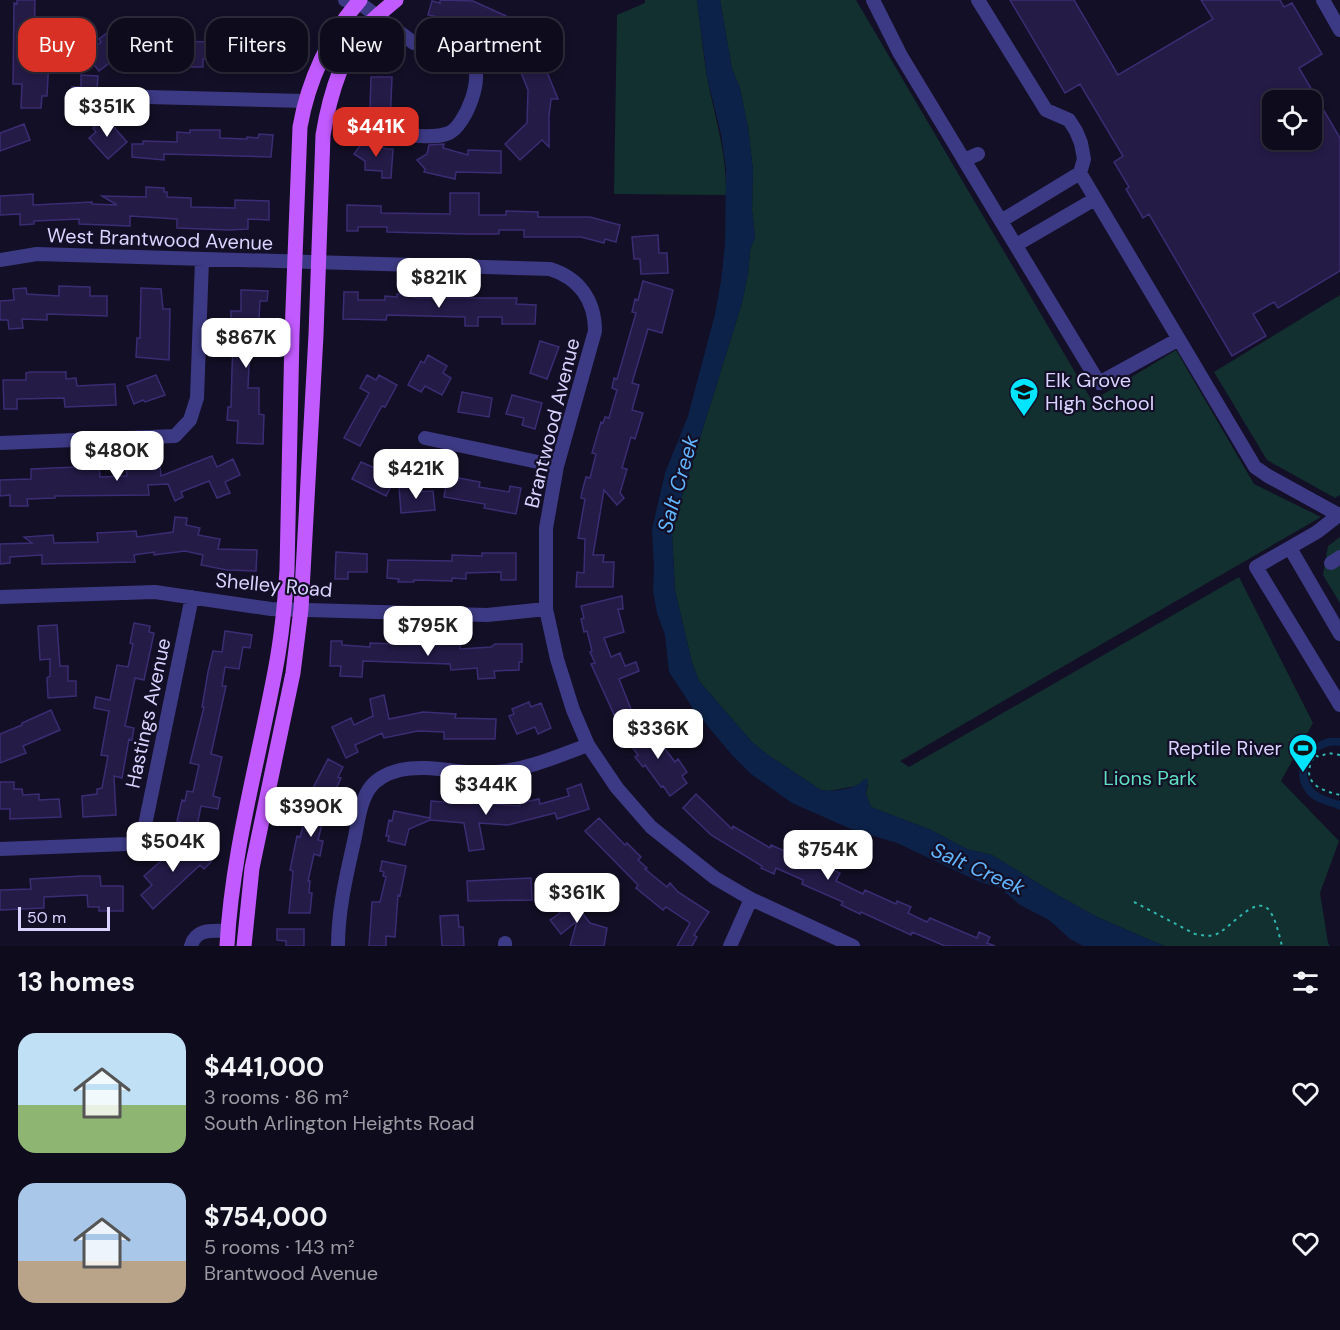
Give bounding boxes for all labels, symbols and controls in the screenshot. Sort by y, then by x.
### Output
chip: Buy [18,18,96,72]
chip: Rent [108,18,194,72]
chip: Filters [206,18,308,72]
chip: New [320,18,404,72]
chip: Apartment [416,18,563,72]
pin: $351K [65,87,149,138]
map controls [1262,90,1322,150]
button: locate [1262,90,1322,150]
text: $351K [79,93,135,119]
pin: $441K [334,107,418,158]
text: $441K [347,113,405,139]
street label: West Brantwood Avenue [46,222,274,256]
pin: $821K [397,258,481,309]
text: $821K [411,264,467,290]
pin: $867K [204,318,288,369]
text: $867K [215,324,277,350]
street label: Brantwood Avenue [518,335,586,511]
place label: Elk Grove High School [1045,367,1154,416]
school or university icon: Elk Grove High School [1008,376,1040,418]
pin: $480K [75,431,159,482]
water label: Salt Creek [651,432,705,536]
text: $480K [85,437,149,463]
pin: $421K [374,449,458,500]
text: $421K [388,455,444,481]
street label: Shelley Road [214,567,334,603]
pin: $795K [386,606,470,657]
text: $795K [398,612,458,638]
street label: Hastings Avenue [119,636,177,790]
pin: $336K [616,709,700,760]
text: $336K [627,715,689,741]
sports icon: Reptile River [1287,732,1319,774]
place label: Reptile River [1168,735,1282,761]
pin: $344K [444,765,528,816]
park label: Lions Park [1103,765,1197,791]
text: $344K [454,771,518,797]
pin: $390K [269,787,353,838]
text: $390K [279,793,343,819]
pin: $504K [131,822,215,873]
text: $504K [141,828,205,854]
pin: $754K [786,830,870,881]
text: $754K [798,836,858,862]
water label: Salt Creek [927,836,1030,902]
pin: $361K [535,873,619,924]
text: $361K [548,879,606,905]
scale bar [18,904,110,932]
text: 50 m [27,907,66,928]
text: 13 homes [18,965,135,999]
icon: filters [1289,966,1322,999]
text: $441,000 [204,1050,324,1084]
icon: home [66,1057,138,1129]
icon: heart [1289,1077,1322,1110]
text: 3 rooms · 86 m² [204,1084,349,1110]
text: South Arlington Heights Road [204,1110,475,1136]
text: $754,000 [204,1200,327,1234]
icon: home [66,1207,138,1279]
icon: heart [1289,1227,1322,1260]
text: 5 rooms · 143 m² [204,1234,355,1260]
text: Brantwood Avenue [204,1260,378,1286]

